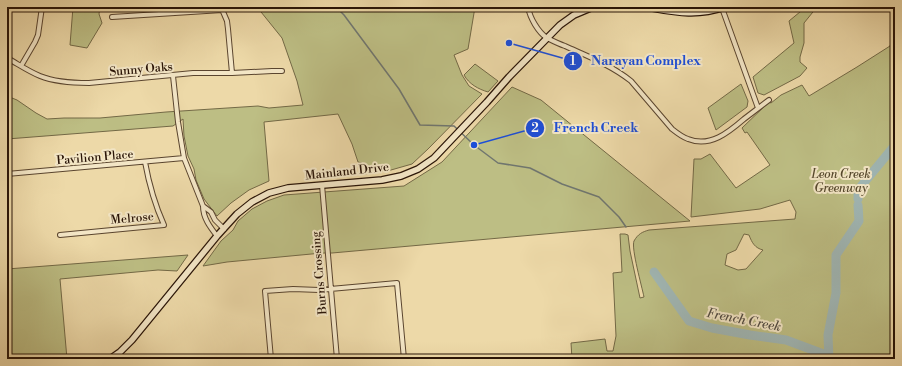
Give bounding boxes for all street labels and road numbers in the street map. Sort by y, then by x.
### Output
street label: Sunny Oaks [109,59,173,80]
street label: Pavilion Place [56,147,134,168]
street label: Mainland Drive [304,160,390,183]
street label: Melrose [110,209,154,228]
street label: Burns Crossing [308,230,331,316]

